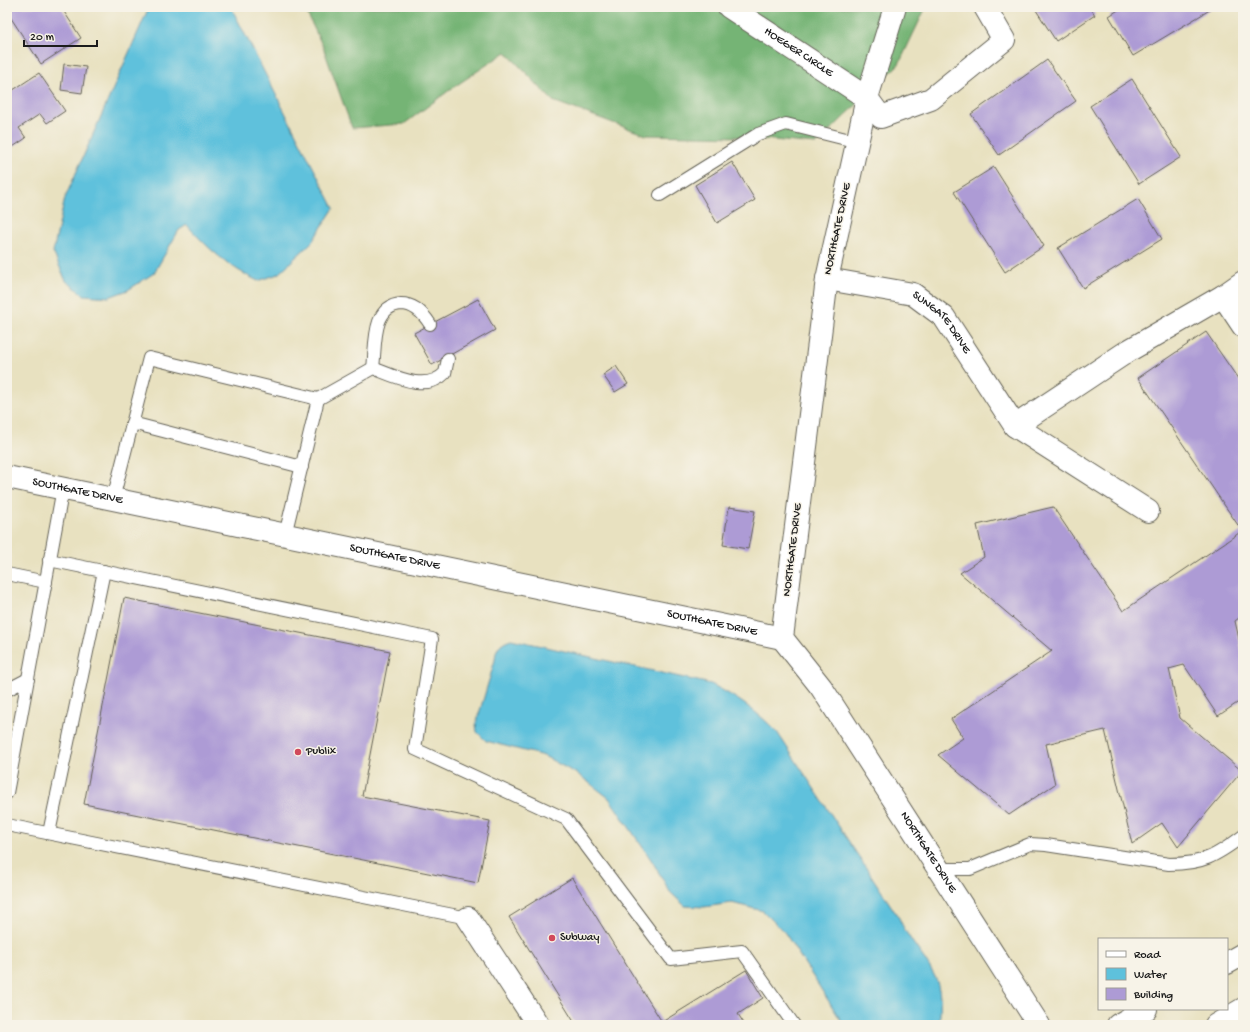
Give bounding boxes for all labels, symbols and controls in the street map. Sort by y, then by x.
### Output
scale bar [24,22,97,48]
street label: HOEGER CIRCLE [761,25,836,81]
text: 20 m [30,31,55,45]
street label: NORTHGATE DRIVE [821,181,855,276]
street label: SUNGATE DRIVE [909,288,973,357]
street label: SOUTHGATE DRIVE [31,475,124,508]
street label: NORTHGATE DRIVE [780,502,806,597]
street label: SOUTHGATE DRIVE [348,541,442,574]
street label: SOUTHGATE DRIVE [665,607,759,640]
place label: Publix [305,745,337,759]
marker: Publix [293,747,303,757]
street label: NORTHGATE DRIVE [897,809,959,896]
place label: Subway [560,931,599,945]
marker: Subway [547,933,557,943]
legend [1098,938,1228,1010]
text: Road [1134,949,1161,963]
text: Water [1134,969,1168,983]
text: Building [1133,989,1173,1003]

